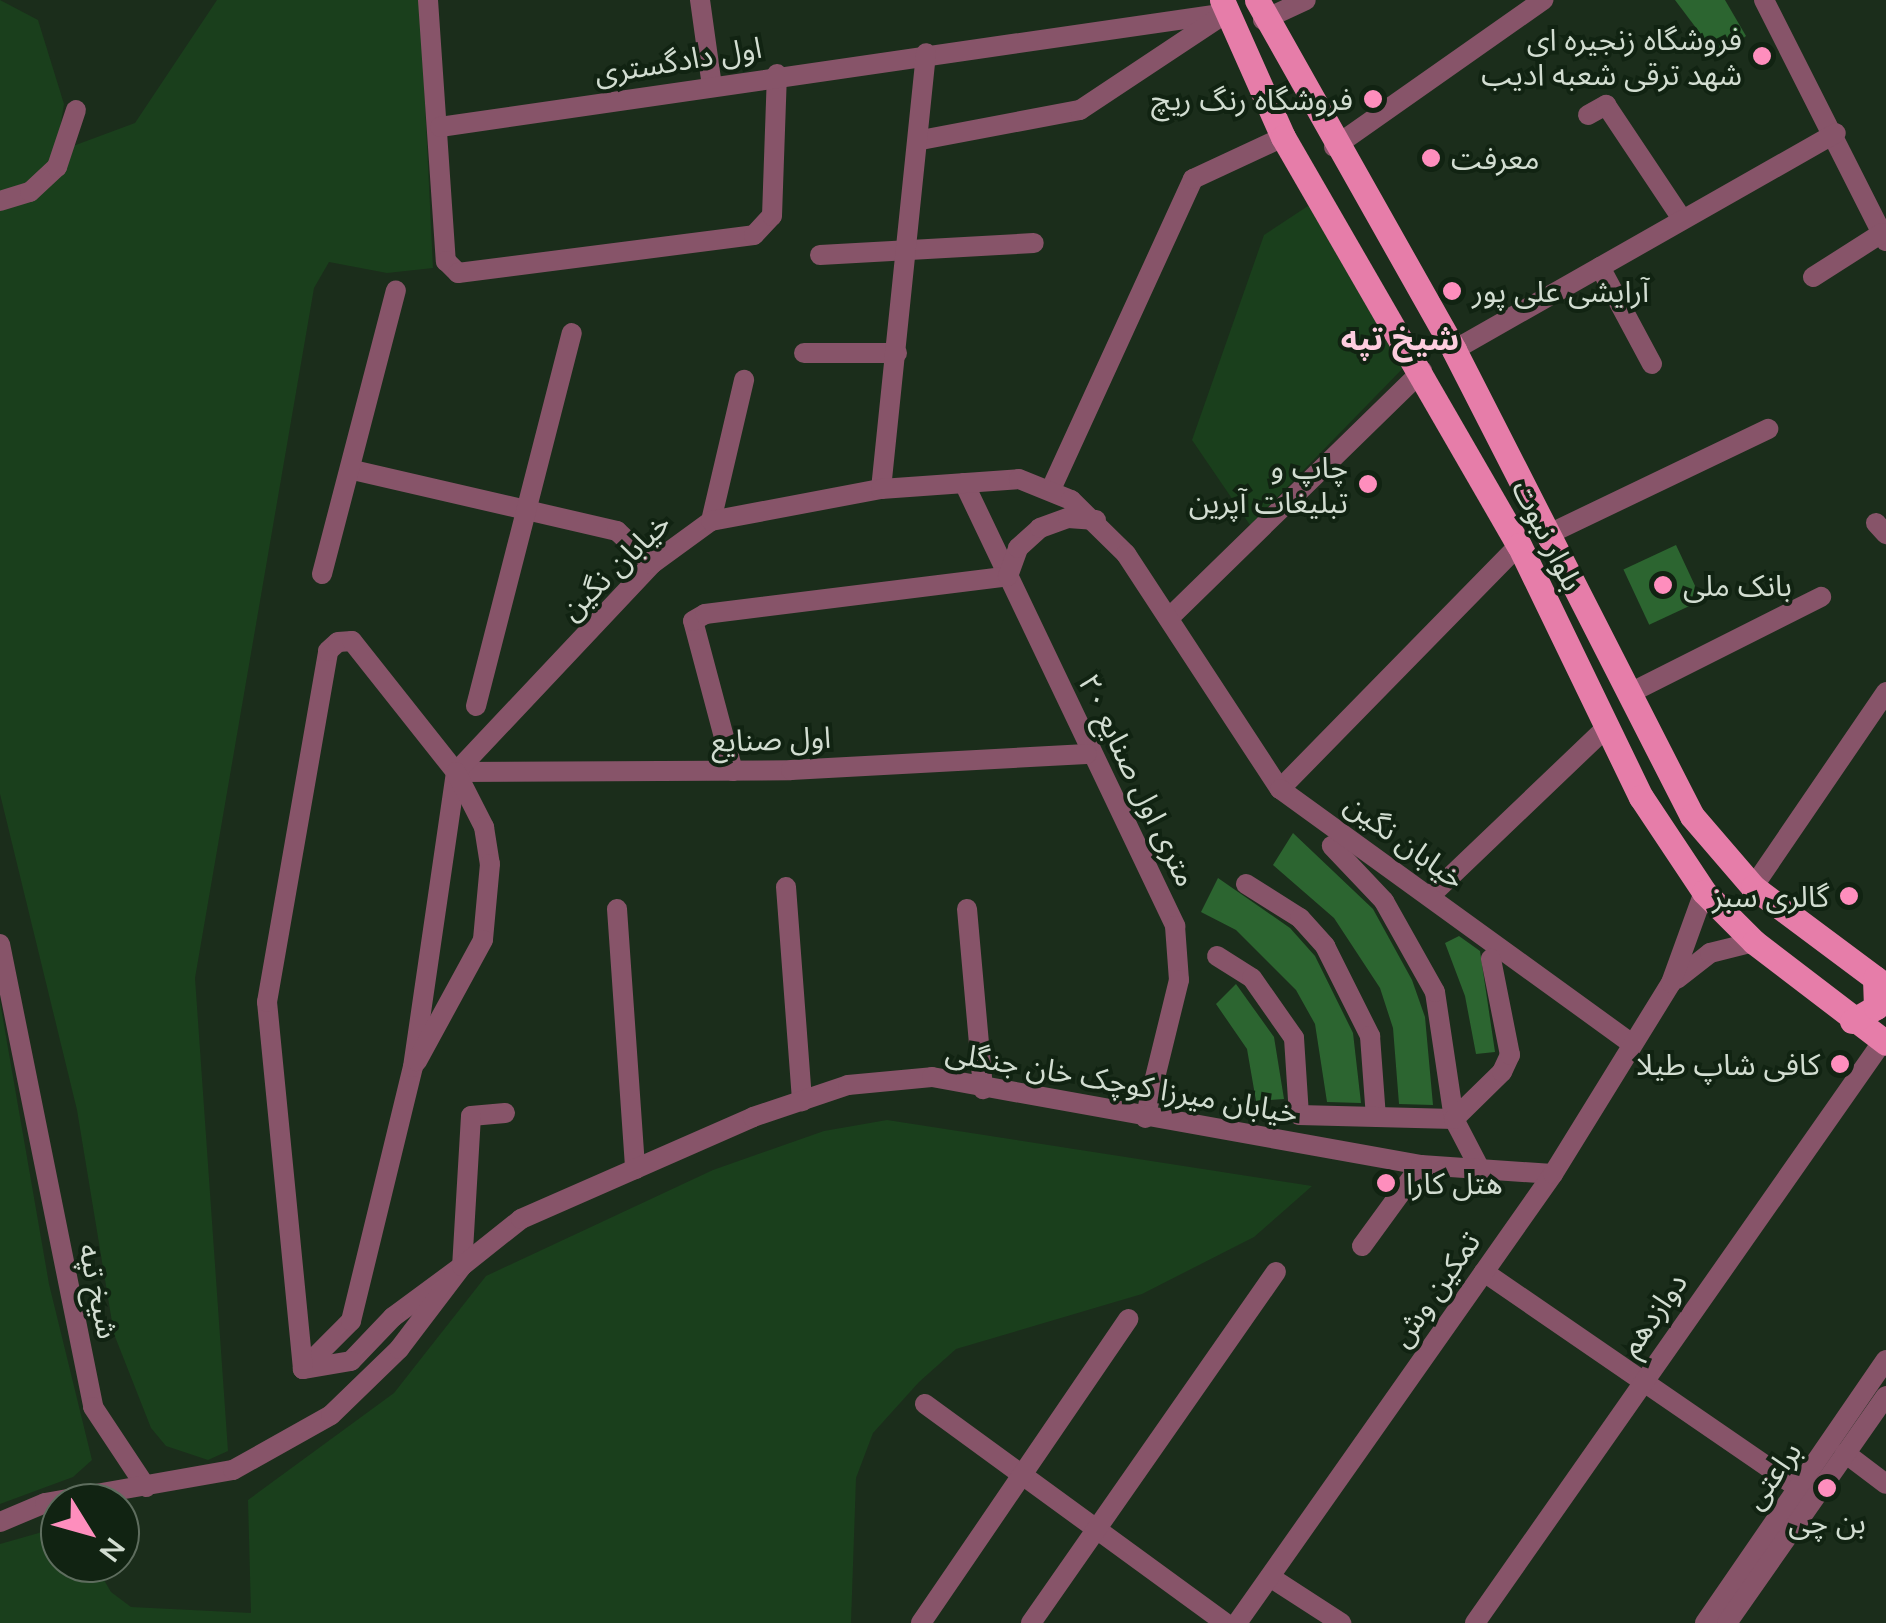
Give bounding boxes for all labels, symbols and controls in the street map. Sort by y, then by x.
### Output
place label: فروشگاه زنجیره ای شهد ترقی شعبه ادیب [1481,21,1742,92]
street label: اول دادگستری [592,29,764,91]
marker: فروشگاه زنجیره ای شهد ترقی شعبه ادیب [1751,45,1773,67]
place label: فروشگاه رنگ ریچ [1151,81,1353,117]
marker: فروشگاه رنگ ریچ [1362,88,1384,110]
place label: معرفت [1451,140,1540,176]
marker: معرفت [1420,147,1442,169]
place label: آرایشی علی پور [1472,273,1649,309]
marker: آرایشی علی پور [1441,280,1463,302]
district label: شیخ تپه [1341,319,1459,357]
place label: چاپ و تبلیغات آپرین [1189,449,1348,520]
marker: چاپ و تبلیغات آپرین [1357,473,1379,495]
street label: بلوار نبوت [1505,474,1591,596]
street label: خیابان نگین [552,505,678,627]
place label: بانک ملی [1683,567,1792,603]
marker: بانک ملی [1652,574,1674,596]
street label: ۲۰ متری اول صنایع [1071,668,1205,892]
street label: اول صنایع [710,719,832,759]
street label: خیابان نگین [1338,786,1472,896]
place label: گالری سبز [1712,878,1829,914]
marker: گالری سبز [1838,885,1860,907]
street label: خیابان میرزا کوچک خان جنگلی [943,1033,1301,1131]
place label: کافی شاپ طیلا [1636,1046,1820,1082]
marker: کافی شاپ طیلا [1829,1053,1851,1075]
place label: هتل کارا [1406,1165,1503,1201]
marker: هتل کارا [1375,1172,1397,1194]
street label: تمکین وش [1382,1225,1488,1353]
street label: شیخ تپه [71,1240,127,1342]
street label: دوازدهم [1611,1265,1695,1363]
street label: براعتی [1735,1434,1809,1516]
marker: بن چی [1816,1477,1838,1499]
north arrow [40,1483,140,1583]
place label: بن چی [1788,1504,1866,1540]
text: N [92,1531,133,1569]

